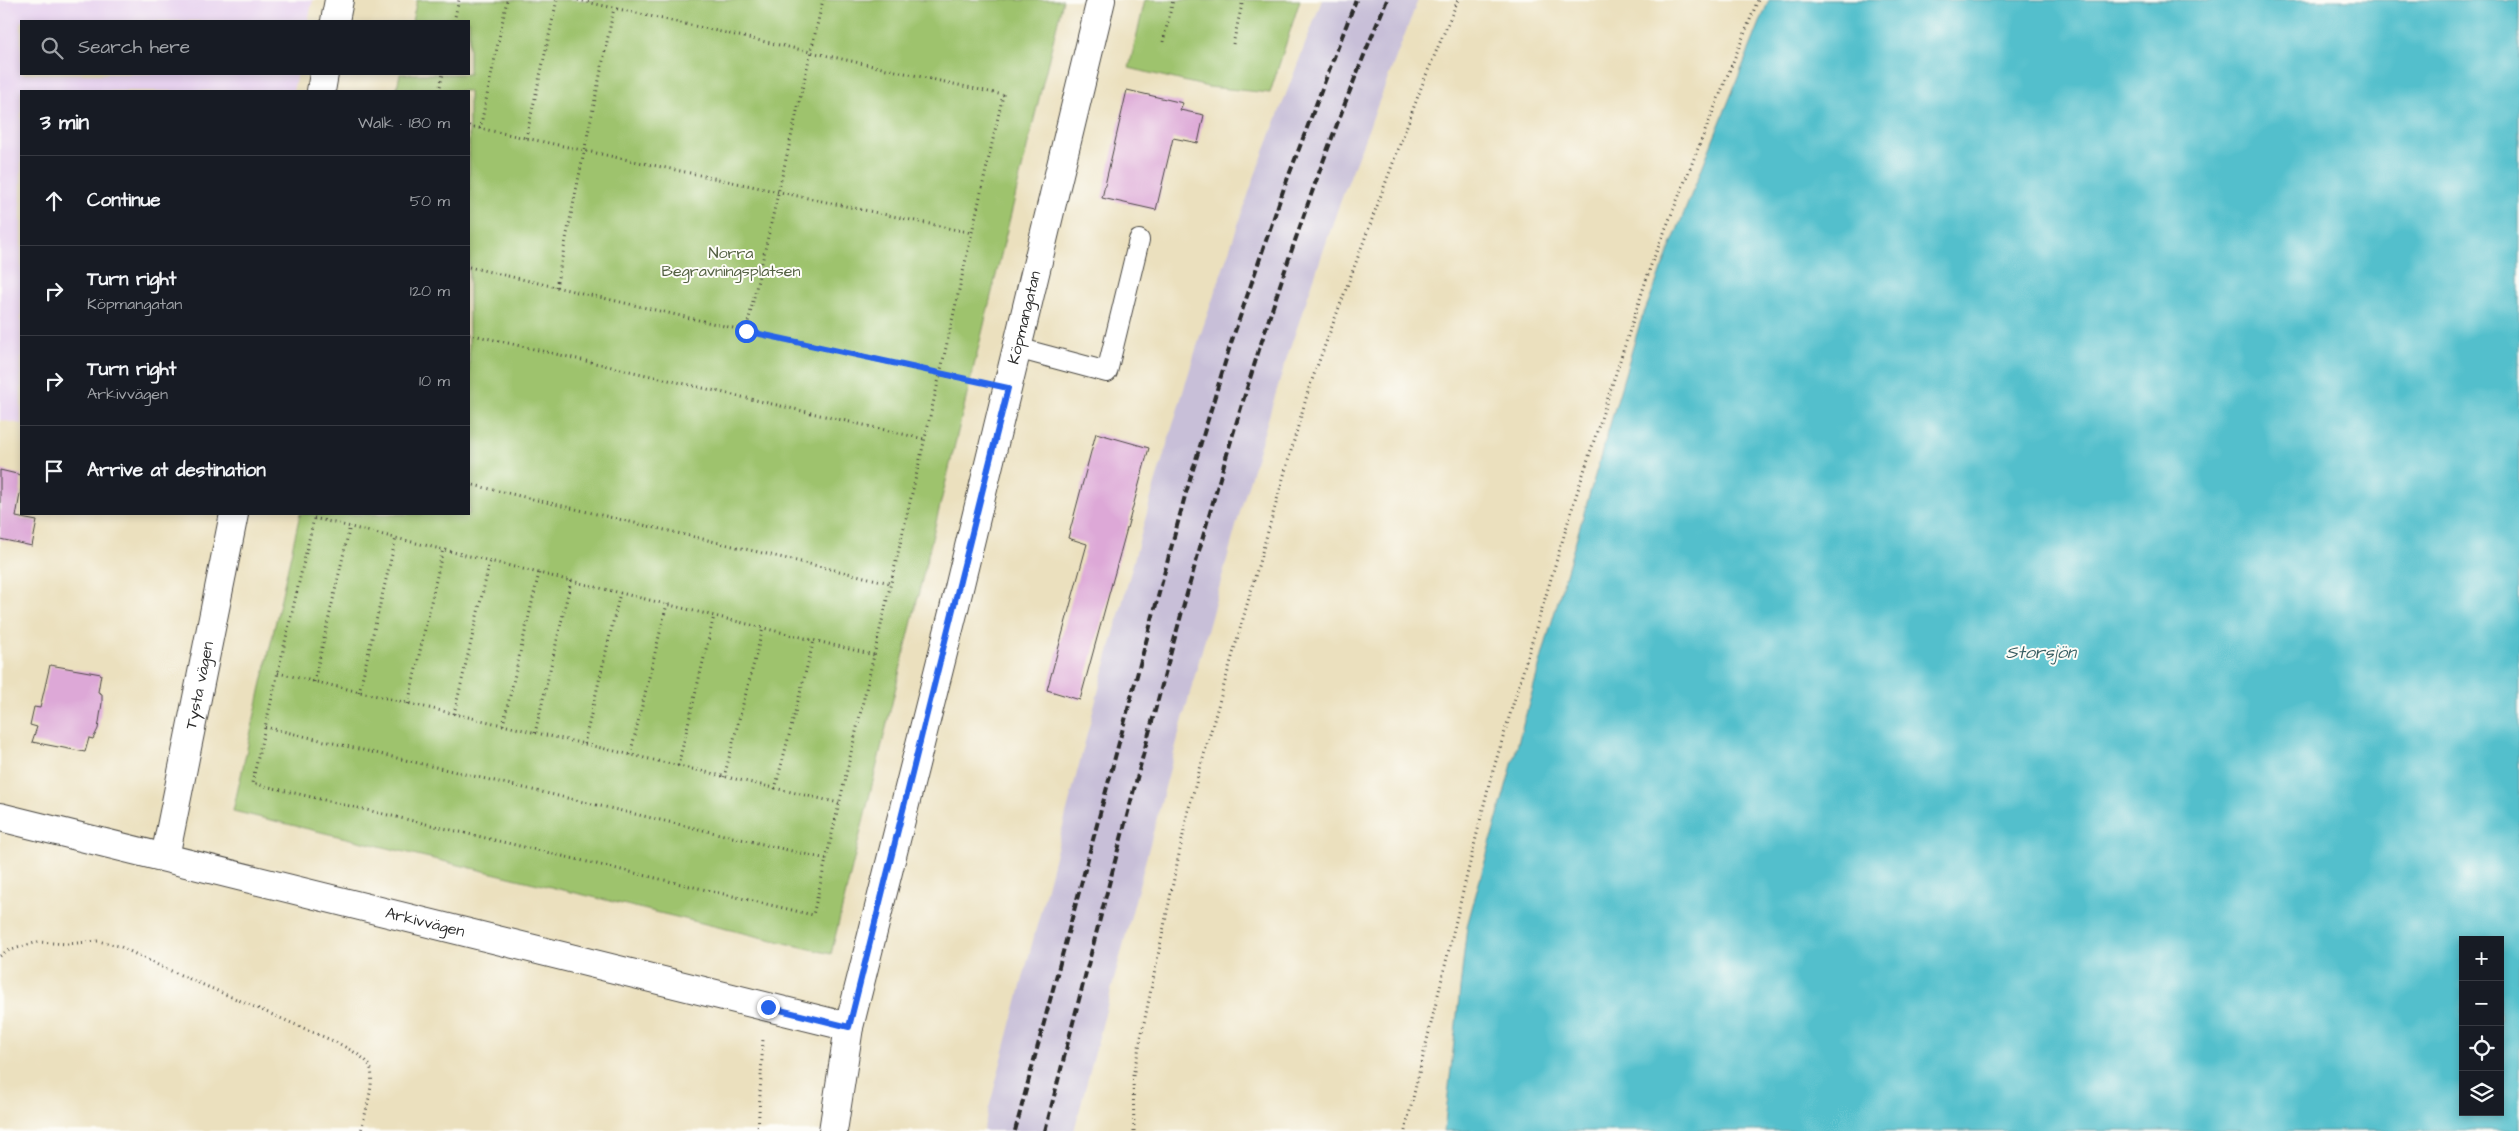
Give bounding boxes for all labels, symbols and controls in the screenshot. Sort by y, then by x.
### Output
search box [20,20,470,75]
icon: search [38,34,66,62]
text: Search here [78,34,190,61]
text: 3 min [40,108,89,137]
text: Walk · 180 m [358,112,450,134]
icon: ahead [40,187,68,215]
text: Continue [87,187,161,214]
text: 50 m [410,190,450,212]
park label: Norra Begravningsplatsen [662,242,800,283]
text: Turn right [87,266,176,293]
street label: Köpmangatan [1002,269,1046,366]
icon: right [40,277,68,305]
text: 120 m [410,280,450,302]
text: Köpmangatan [87,293,182,315]
route start [735,320,758,343]
text: Turn right [87,356,176,383]
icon: right [40,367,68,395]
text: 10 m [419,370,450,392]
text: Arkivvägen [87,383,168,405]
icon: arrive [40,457,68,485]
text: Arrive at destination [87,457,266,484]
street label: Tysta vägen [180,640,219,731]
water label: Storsjön [2006,640,2078,665]
street label: Arkivvägen [383,902,467,943]
map controls [2459,936,2504,1116]
button: + [2459,936,2504,981]
button: − [2459,981,2504,1026]
route end [757,996,780,1019]
button: locate [2459,1026,2504,1071]
button: layers [2459,1071,2504,1116]

